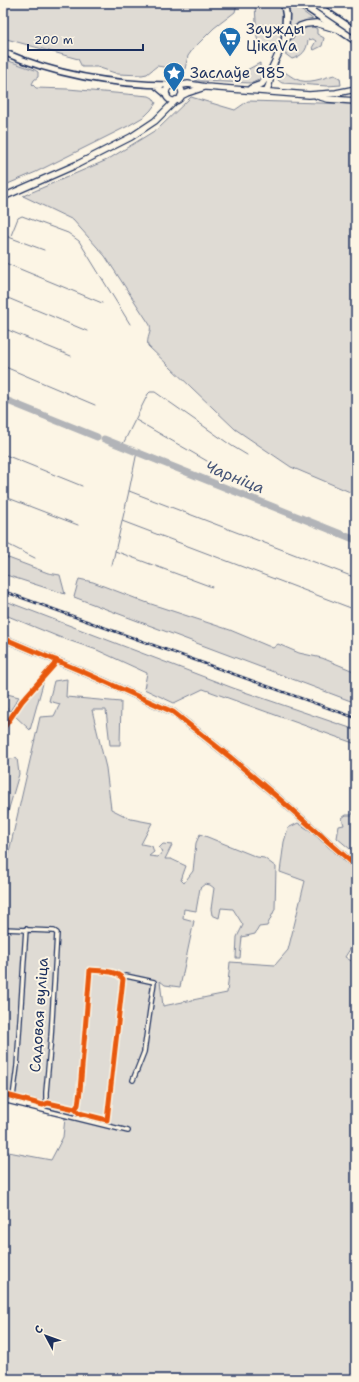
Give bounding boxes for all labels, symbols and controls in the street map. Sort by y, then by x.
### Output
place label: Заужды ЦікаVа [246,19,304,56]
supermarket icon: Заужды ЦікаVа [217,25,243,58]
scale bar [28,26,143,52]
text: 200 m [34,32,73,48]
place icon: Заслаўе 985 [161,60,187,93]
place label: Заслаўе 985 [190,63,285,83]
water label: Чарніца [202,456,268,498]
street label: Садовая вуліца [25,956,53,1073]
north arrow [26,1316,66,1356]
text: С [31,1322,47,1337]

